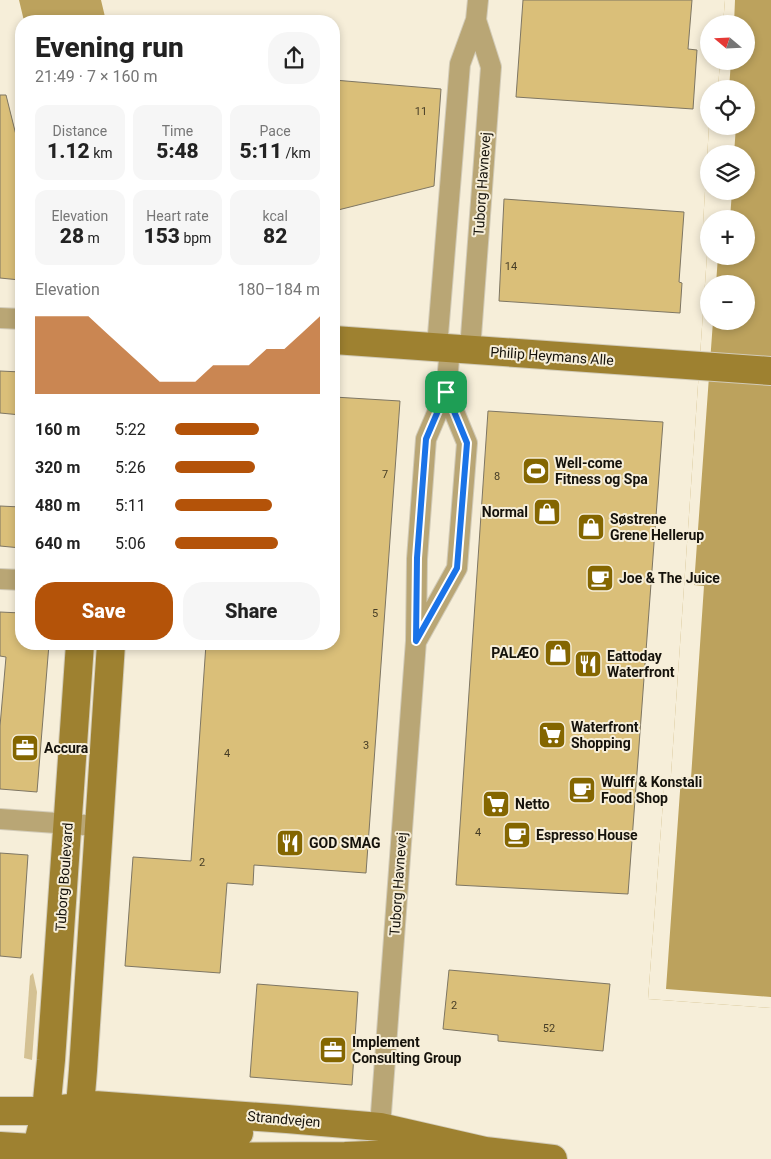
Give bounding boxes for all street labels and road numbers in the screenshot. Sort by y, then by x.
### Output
street label: Tuborg Havnevej [470,132,494,236]
street label: Philip Heymans Alle [490,344,614,368]
street label: Tuborg Boulevard [52,822,76,932]
street label: Tuborg Havnevej [386,832,410,936]
street label: Strandvejen [247,1108,321,1130]

